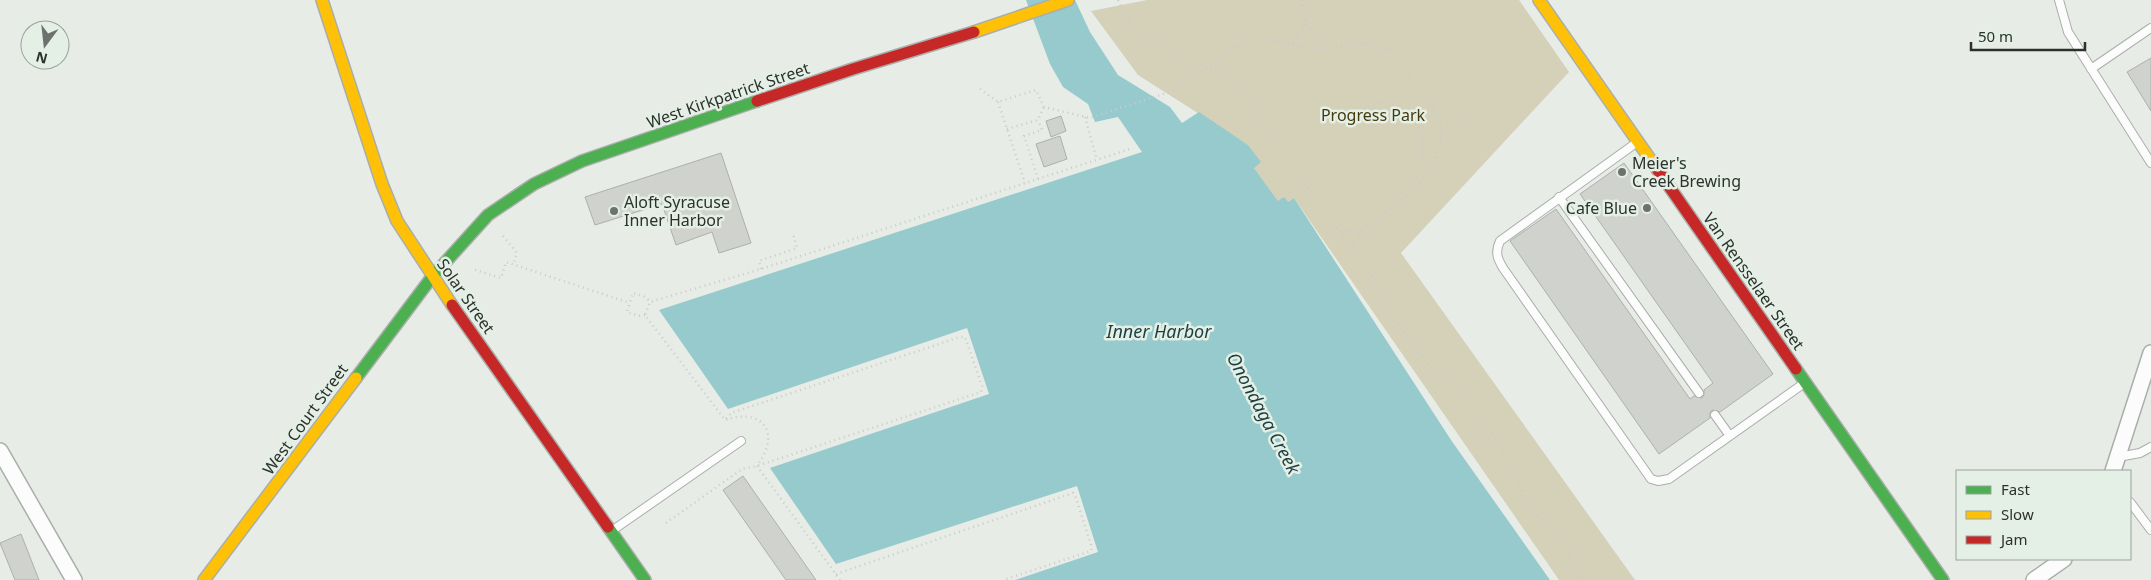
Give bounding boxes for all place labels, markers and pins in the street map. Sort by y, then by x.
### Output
place label: Meier's Creek Brewing [1632,152,1741,192]
marker: Meier's Creek Brewing [1616,166,1628,178]
place label: Aloft Syracuse Inner Harbor [624,191,730,231]
place label: Cafe Blue [1566,197,1637,219]
marker: Cafe Blue [1641,202,1653,214]
marker: Aloft Syracuse Inner Harbor [608,205,620,217]

